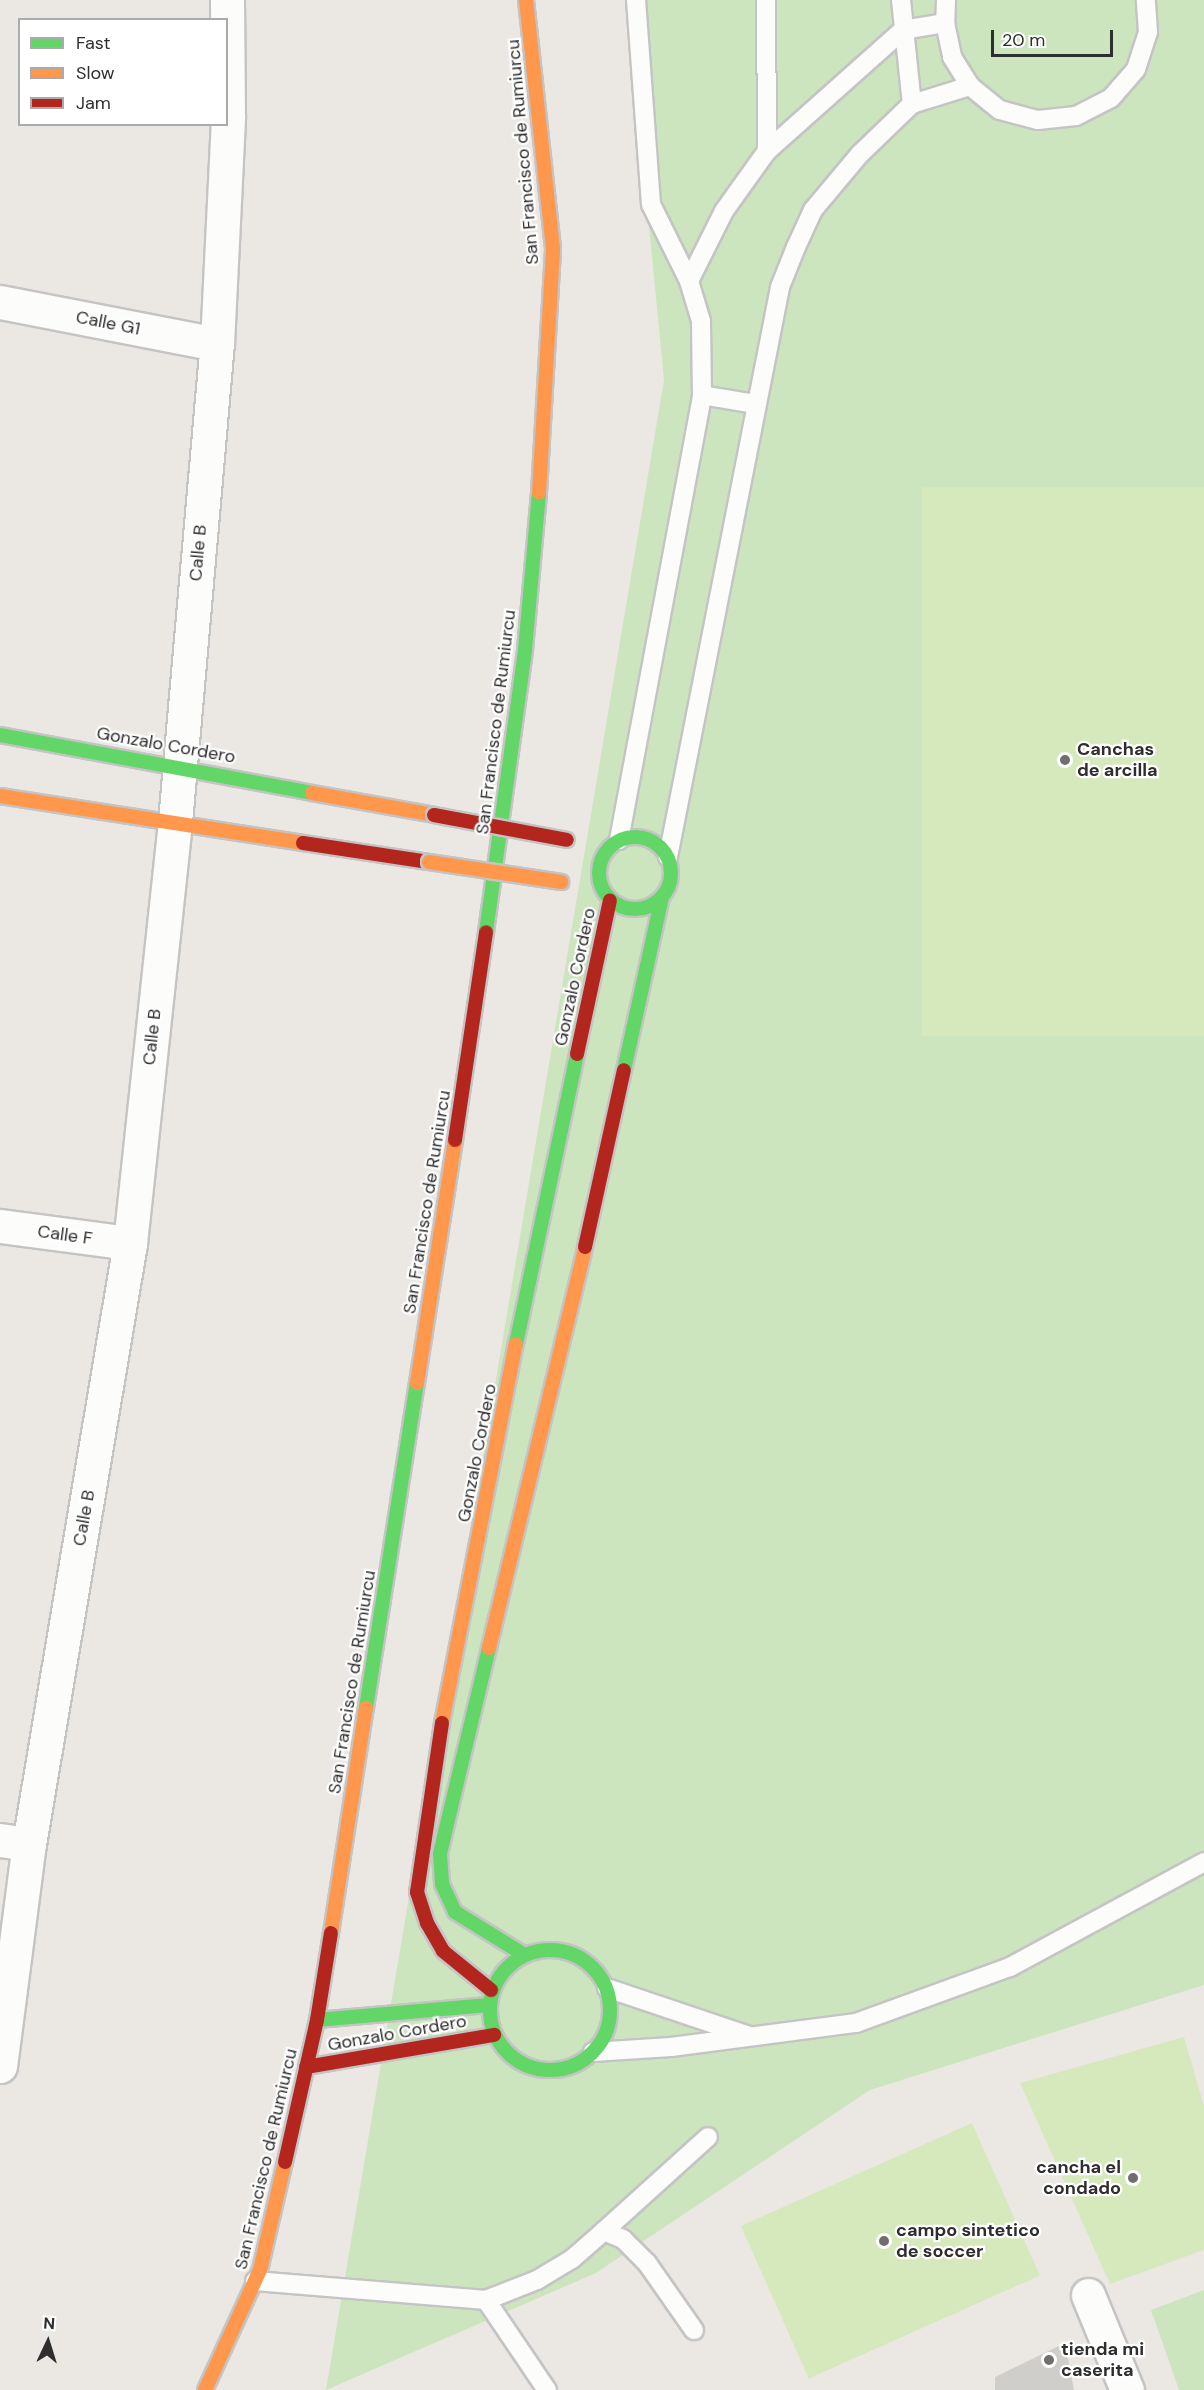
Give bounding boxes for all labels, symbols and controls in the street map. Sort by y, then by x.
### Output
legend [18,18,228,126]
scale bar [994,18,1116,56]
text: 20 m [1002,28,1045,52]
text: Fast [76,31,111,55]
street label: San Francisco de Rumiurcu [502,38,544,266]
text: Slow [76,61,115,85]
text: Jam [76,91,111,115]
street label: Calle G1 [74,306,142,340]
street label: Calle B [185,524,211,582]
street label: San Francisco de Rumiurcu [472,608,520,836]
street label: Gonzalo Cordero [95,722,237,768]
place label: Canchas de arcilla [1077,739,1158,782]
marker: Canchas de arcilla [1058,753,1072,767]
street label: Gonzalo Cordero [550,906,600,1048]
street label: Calle B [138,1008,166,1066]
street label: San Francisco de Rumiurcu [399,1089,455,1315]
street label: Calle F [36,1220,94,1250]
street label: Gonzalo Cordero [453,1382,501,1524]
street label: Calle B [68,1488,100,1548]
street label: San Francisco de Rumiurcu [324,1569,380,1795]
street label: Gonzalo Cordero [326,2010,468,2056]
street label: San Francisco de Rumiurcu [230,2046,302,2272]
place label: cancha el condado [1036,2157,1121,2200]
marker: cancha el condado [1126,2171,1140,2185]
place label: campo sintetico de soccer [896,2220,1040,2262]
marker: campo sintetico de soccer [877,2234,891,2248]
north arrow [18,2312,78,2372]
text: N [43,2313,56,2334]
place label: tienda mi caserita [1061,2339,1144,2382]
marker: tienda mi caserita [1042,2353,1056,2367]

